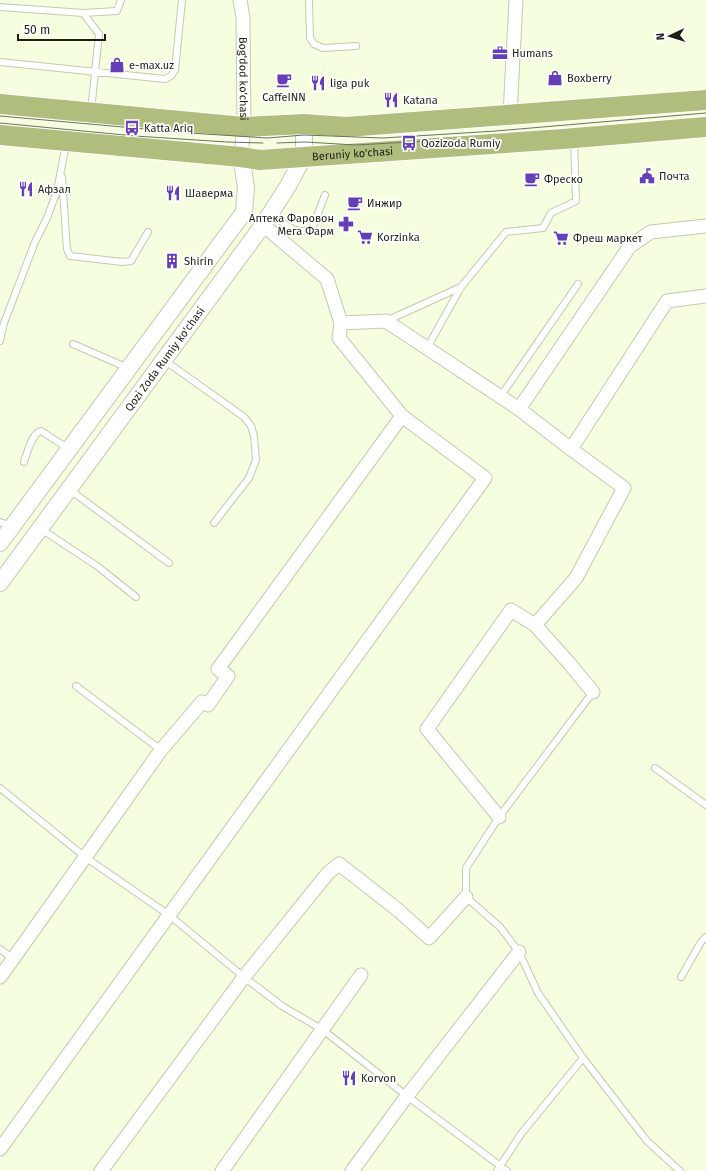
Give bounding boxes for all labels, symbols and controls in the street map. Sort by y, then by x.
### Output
scale bar [18,16,105,42]
north arrow [650,16,690,56]
text: 50 m [24,23,50,37]
text: N [654,33,667,41]
street label: Bog'dod ko'chasi [237,37,250,121]
office icon: Humans [491,44,509,62]
place label: Humans [512,47,553,60]
shop icon: e-max.uz [108,56,126,74]
place label: e-max.uz [129,59,174,72]
shop icon: Boxberry [546,69,564,87]
cafe icon: CaffeINN [275,71,293,89]
place label: Boxberry [567,72,612,85]
restaurant icon: liga puk [309,74,327,92]
place label: liga puk [330,77,370,90]
place label: CaffeINN [262,91,306,104]
restaurant icon: Katana [382,91,400,109]
place label: Katana [403,94,438,107]
bus stop icon: Katta Ariq [123,119,141,137]
place label: Katta Ariq [144,122,193,135]
bus stop icon: Qozizoda Rumiy [400,134,418,152]
place label: Qozizoda Rumiy [421,137,501,150]
street label: Beruniy ko'chasi [312,144,394,163]
public building icon: Почта [638,167,656,185]
cafe icon: Фреско [523,170,541,188]
place label: Почта [659,170,689,183]
place label: Фреско [544,173,583,186]
restaurant icon: Афзал [17,180,35,198]
place label: Афзал [38,183,71,196]
restaurant icon: Шаверма [164,184,182,202]
place label: Шаверма [185,187,233,200]
cafe icon: Инжир [346,194,364,212]
place label: Инжир [367,197,402,210]
place label: Аптека Фаровон Мега Фарм [249,212,334,238]
pharmacy icon: Аптека Фаровон Мега Фарм [337,215,355,233]
supermarket icon: Korzinka [356,228,374,246]
supermarket icon: Фреш маркет [552,229,570,247]
place label: Korzinka [377,231,420,244]
place label: Фреш маркет [573,232,642,245]
building icon: Shirin [163,252,181,270]
place label: Shirin [184,255,213,268]
street label: Qozi Zoda Rumiy ko'chasi [122,304,207,414]
restaurant icon: Korvon [340,1069,358,1087]
place label: Korvon [361,1072,396,1085]

